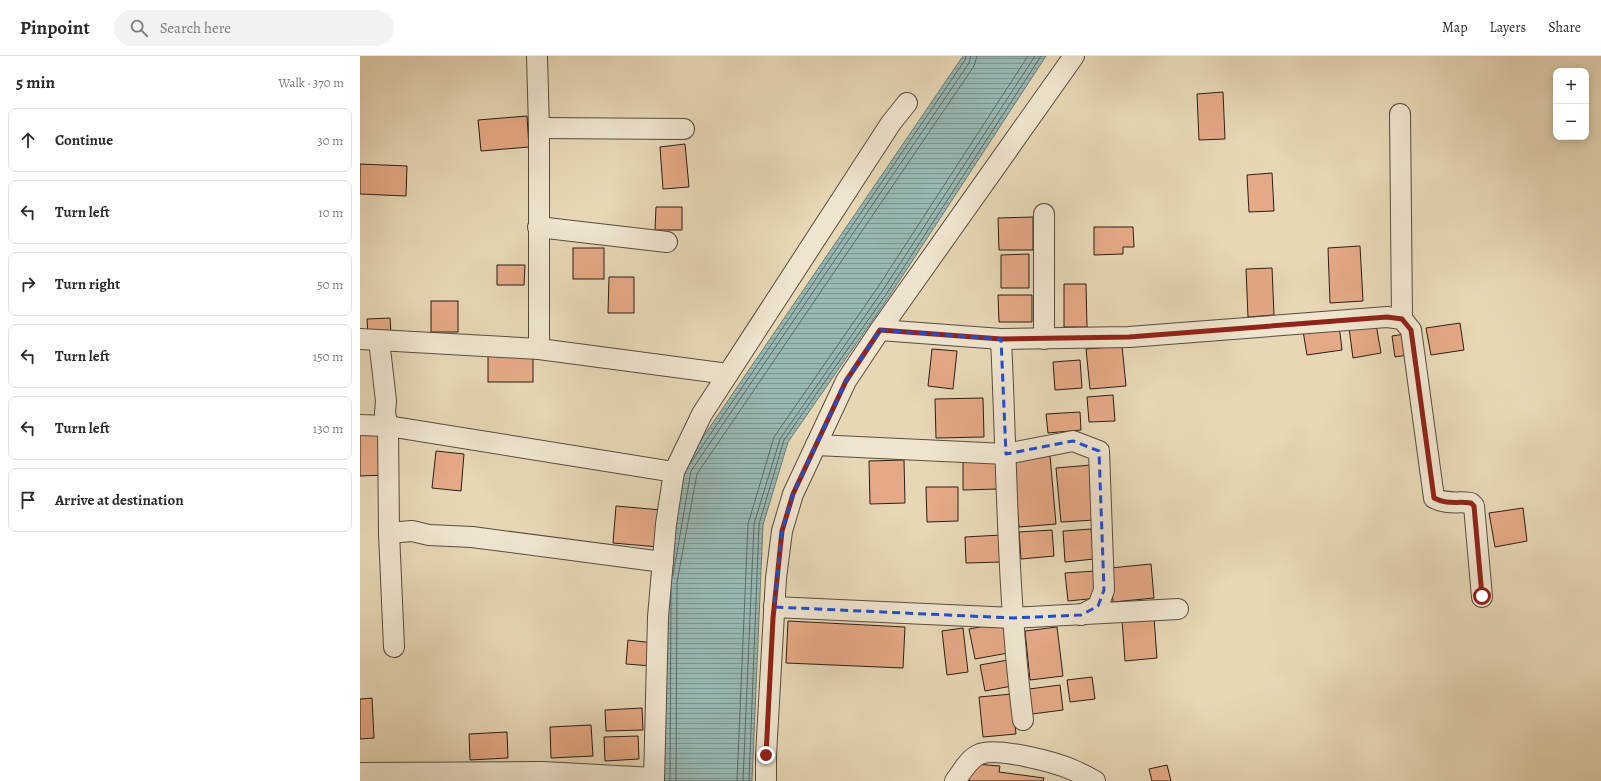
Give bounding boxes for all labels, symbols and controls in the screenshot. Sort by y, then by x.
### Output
search box [114,10,394,46]
text: Pinpoint [20,15,90,41]
icon: search [128,17,150,39]
text: Search here [160,18,231,38]
text: Map [1442,18,1468,37]
text: Layers [1490,18,1526,37]
text: Share [1548,18,1581,37]
map controls [1553,68,1589,140]
button: + [1553,68,1589,104]
text: 5 min [16,71,55,94]
text: Walk · 370 m [278,74,344,91]
button: − [1553,104,1589,140]
icon: ahead [17,129,39,151]
text: Continue [55,130,113,150]
text: 30 m [317,132,343,149]
icon: left [17,201,39,223]
text: Turn left [55,202,110,222]
text: 10 m [318,204,343,221]
icon: right [17,273,39,295]
text: Turn right [55,274,120,294]
text: 50 m [317,276,343,293]
icon: left [17,345,39,367]
text: Turn left [55,346,110,366]
text: 150 m [313,348,343,365]
icon: left [17,417,39,439]
text: Turn left [55,418,110,438]
text: 130 m [313,420,343,437]
icon: arrive [17,489,39,511]
text: Arrive at destination [55,490,184,510]
route start [1473,587,1491,605]
route end [757,746,775,764]

